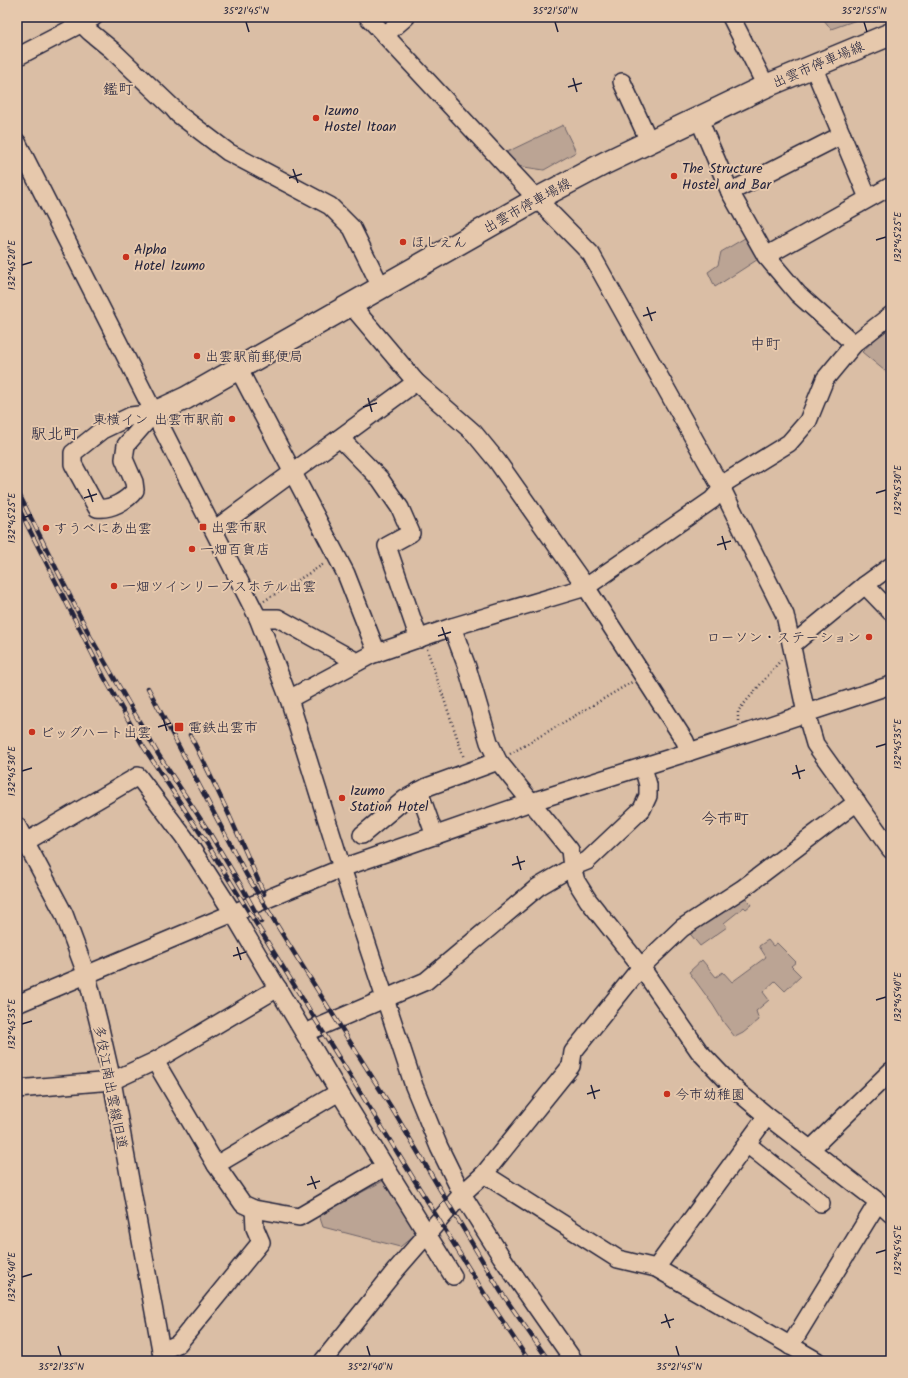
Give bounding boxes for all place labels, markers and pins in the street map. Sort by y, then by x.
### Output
place label: Izumo Hostel Itoan [324,100,397,138]
marker: Izumo Hostel Itoan [311,113,321,123]
place label: The Structure Hostel and Bar [682,158,773,196]
marker: The Structure Hostel and Bar [669,171,679,181]
place label: ほしえん [411,232,467,254]
marker: ほしえん [398,237,408,247]
place label: Alpha Hotel Izumo [134,239,205,277]
marker: Alpha Hotel Izumo [121,252,131,262]
place label: 出雲駅前郵便局 [205,346,303,368]
marker: 出雲駅前郵便局 [192,351,202,361]
place label: 東横イン 出雲市駅前 [92,409,224,431]
marker: 東横イン 出雲市駅前 [227,414,237,424]
place label: 出雲市駅 [211,517,267,539]
place label: すうべにあ出雲 [54,518,152,540]
marker: 出雲市駅 [198,522,208,532]
marker: すうべにあ出雲 [41,523,51,533]
place label: 一畑百貨店 [200,539,270,561]
marker: 一畑百貨店 [187,544,197,554]
place label: 一畑ツインリーブスホテル出雲 [122,576,317,598]
marker: 一畑ツインリーブスホテル出雲 [109,581,119,591]
place label: ローソン・ステーション [706,627,861,649]
marker: ローソン・ステーション [864,632,874,642]
place label: 電鉄出雲市 [188,717,258,739]
marker: 電鉄出雲市 [173,721,185,733]
place label: ビッグハート出雲 [40,722,151,744]
marker: ビッグハート出雲 [27,727,37,737]
place label: Izumo Station Hotel [350,780,429,818]
marker: Izumo Station Hotel [337,793,347,803]
place label: 今市幼稚園 [675,1084,745,1106]
marker: 今市幼稚園 [662,1089,672,1099]

